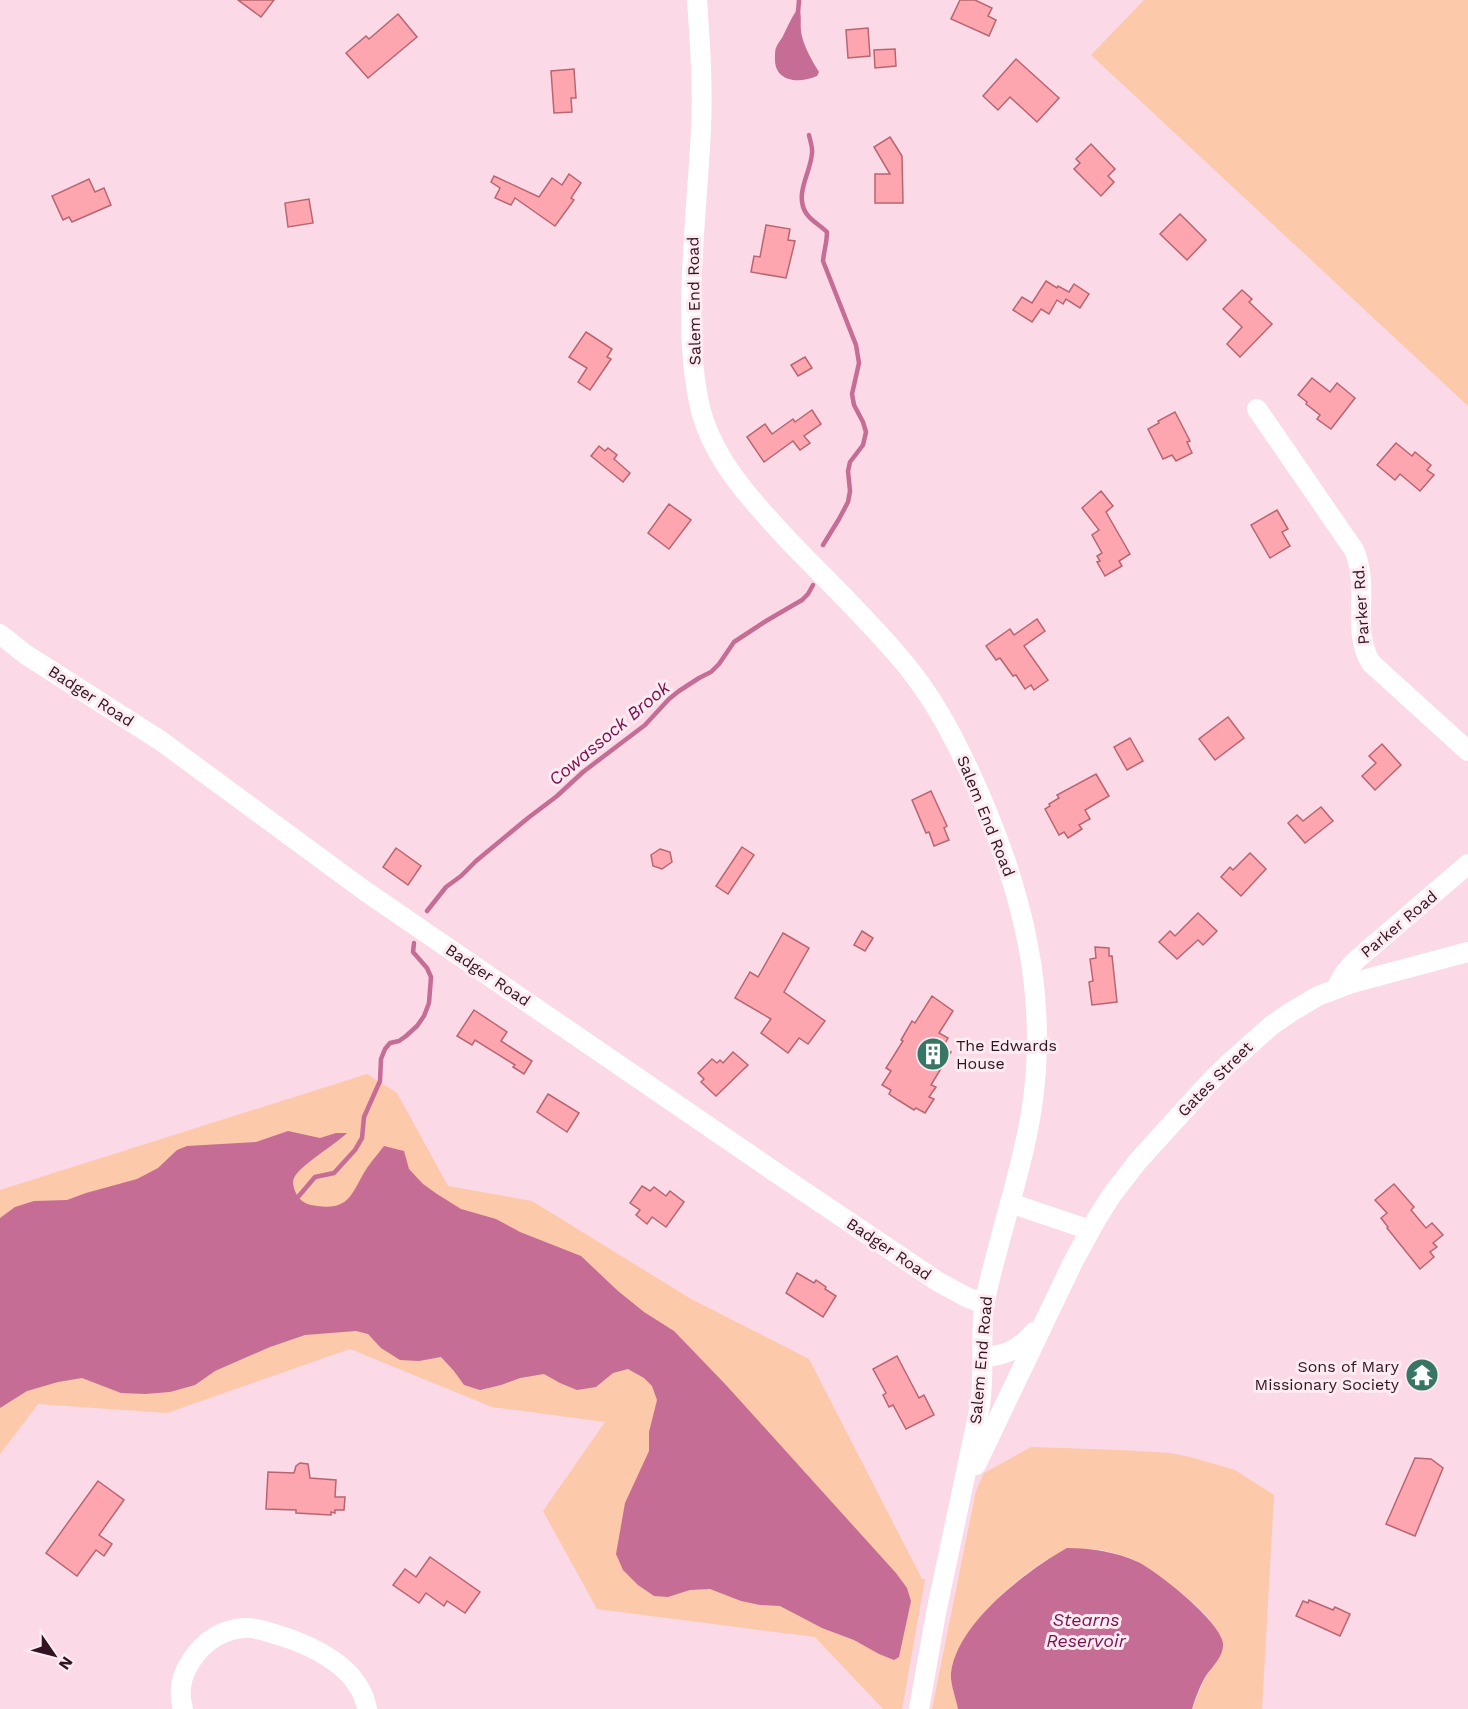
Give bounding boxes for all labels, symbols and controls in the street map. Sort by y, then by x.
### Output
street label: Salem End Road [683,237,705,365]
street label: Parker Rd. [1349,565,1373,645]
street label: Badger Road [45,661,137,731]
water label: Cowassock Brook [544,676,675,790]
street label: Salem End Road [953,753,1019,879]
street label: Parker Road [1357,886,1441,962]
street label: Badger Road [442,940,534,1010]
building icon: The Edwards House [915,1036,951,1072]
place label: The Edwards House [956,1036,1057,1073]
street label: Gates Street [1174,1037,1257,1120]
street label: Badger Road [843,1214,935,1284]
street label: Salem End Road [966,1295,996,1425]
place label: Sons of Mary Missionary Society [1255,1357,1400,1394]
temple icon: Sons of Mary Missionary Society [1404,1357,1440,1393]
water label: Stearns Reservoir [1046,1609,1127,1651]
north arrow [24,1625,84,1685]
text: N [55,1653,77,1674]

